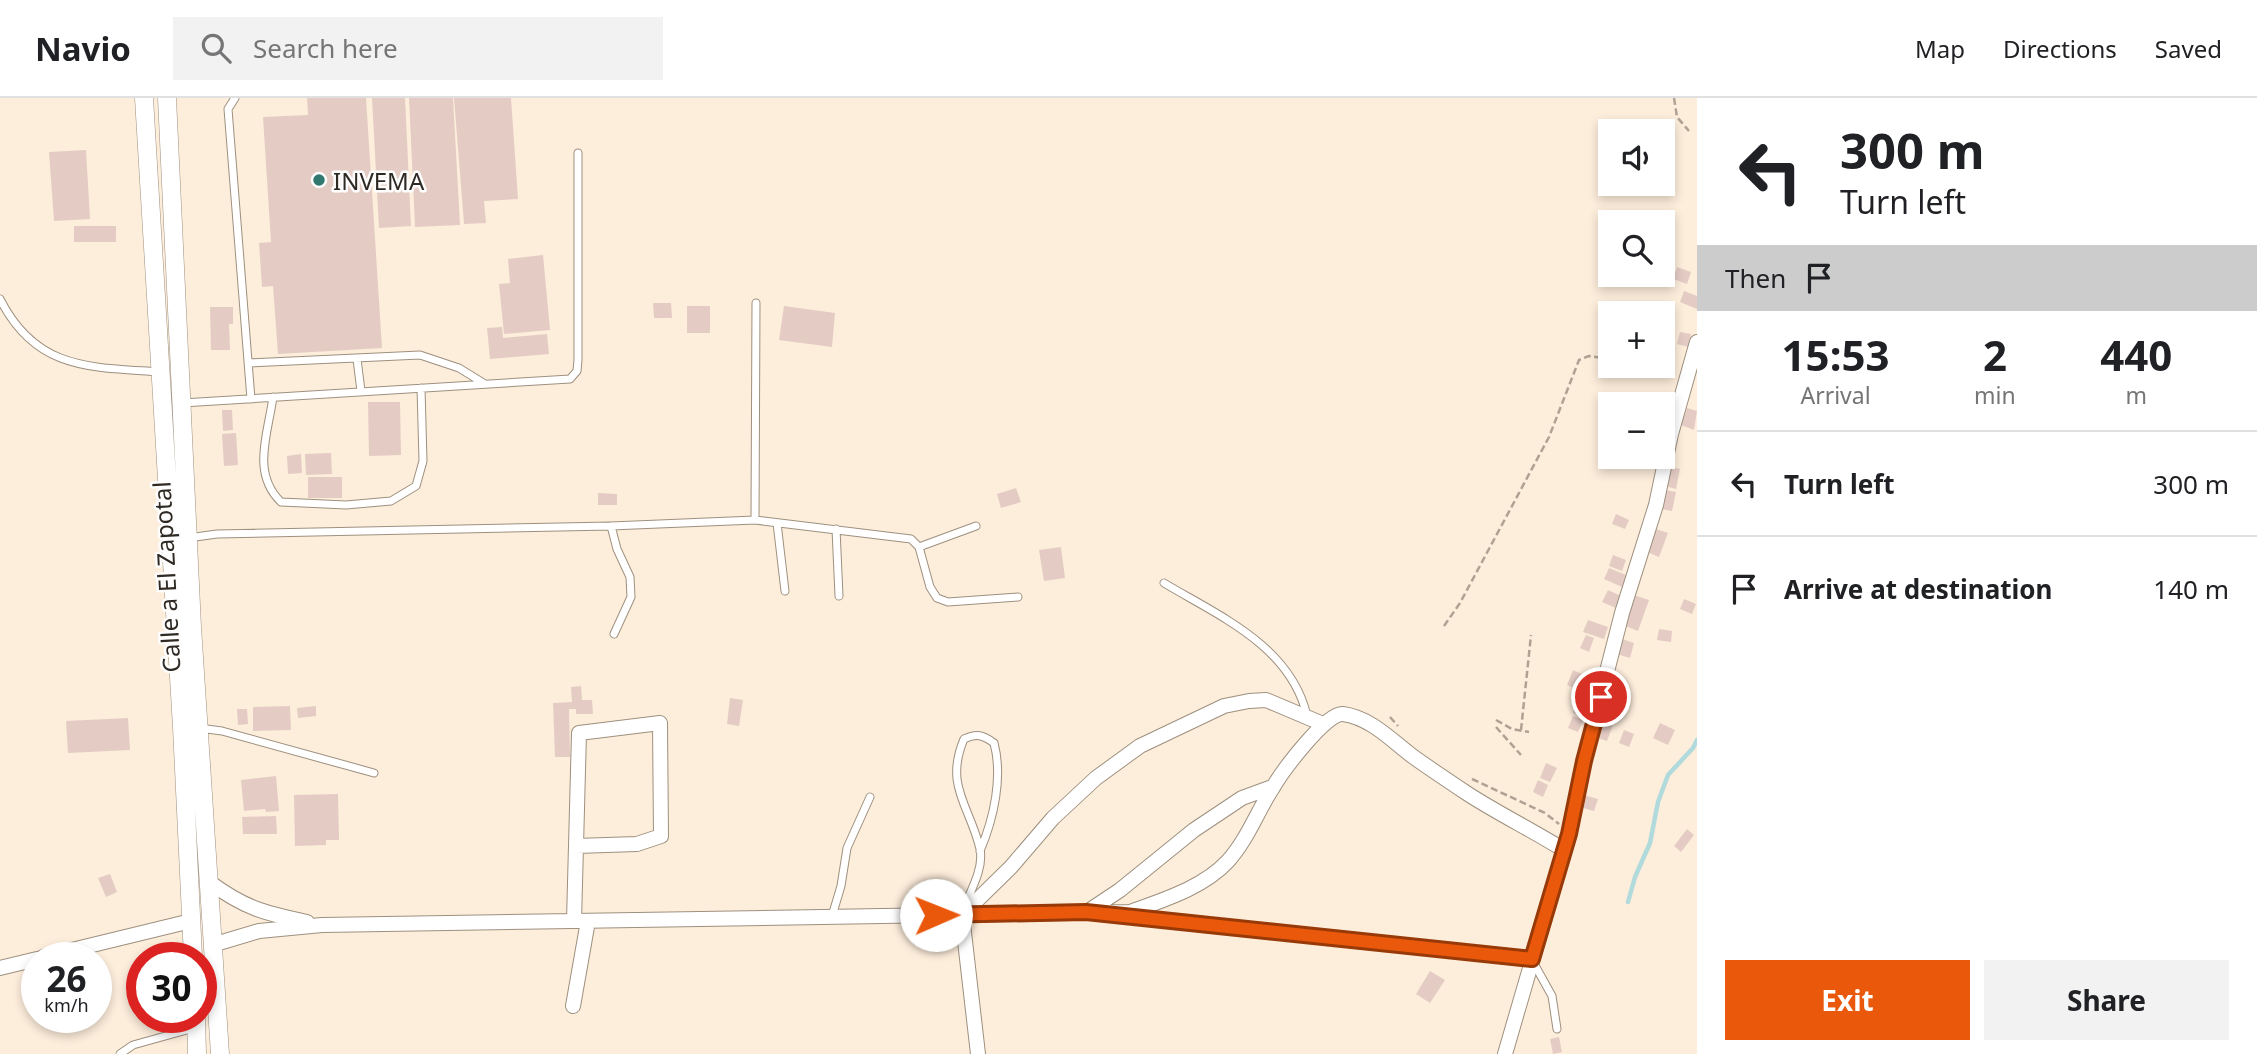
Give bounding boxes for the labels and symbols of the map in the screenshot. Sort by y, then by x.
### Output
place label: INVEMA [333,164,425,197]
marker: INVEMA [311,172,327,188]
street label: Calle a El Zapotal [145,481,187,673]
pin [1571,667,1631,727]
position arrow [899,878,973,952]
speed limit sign: 30 [126,942,217,1033]

